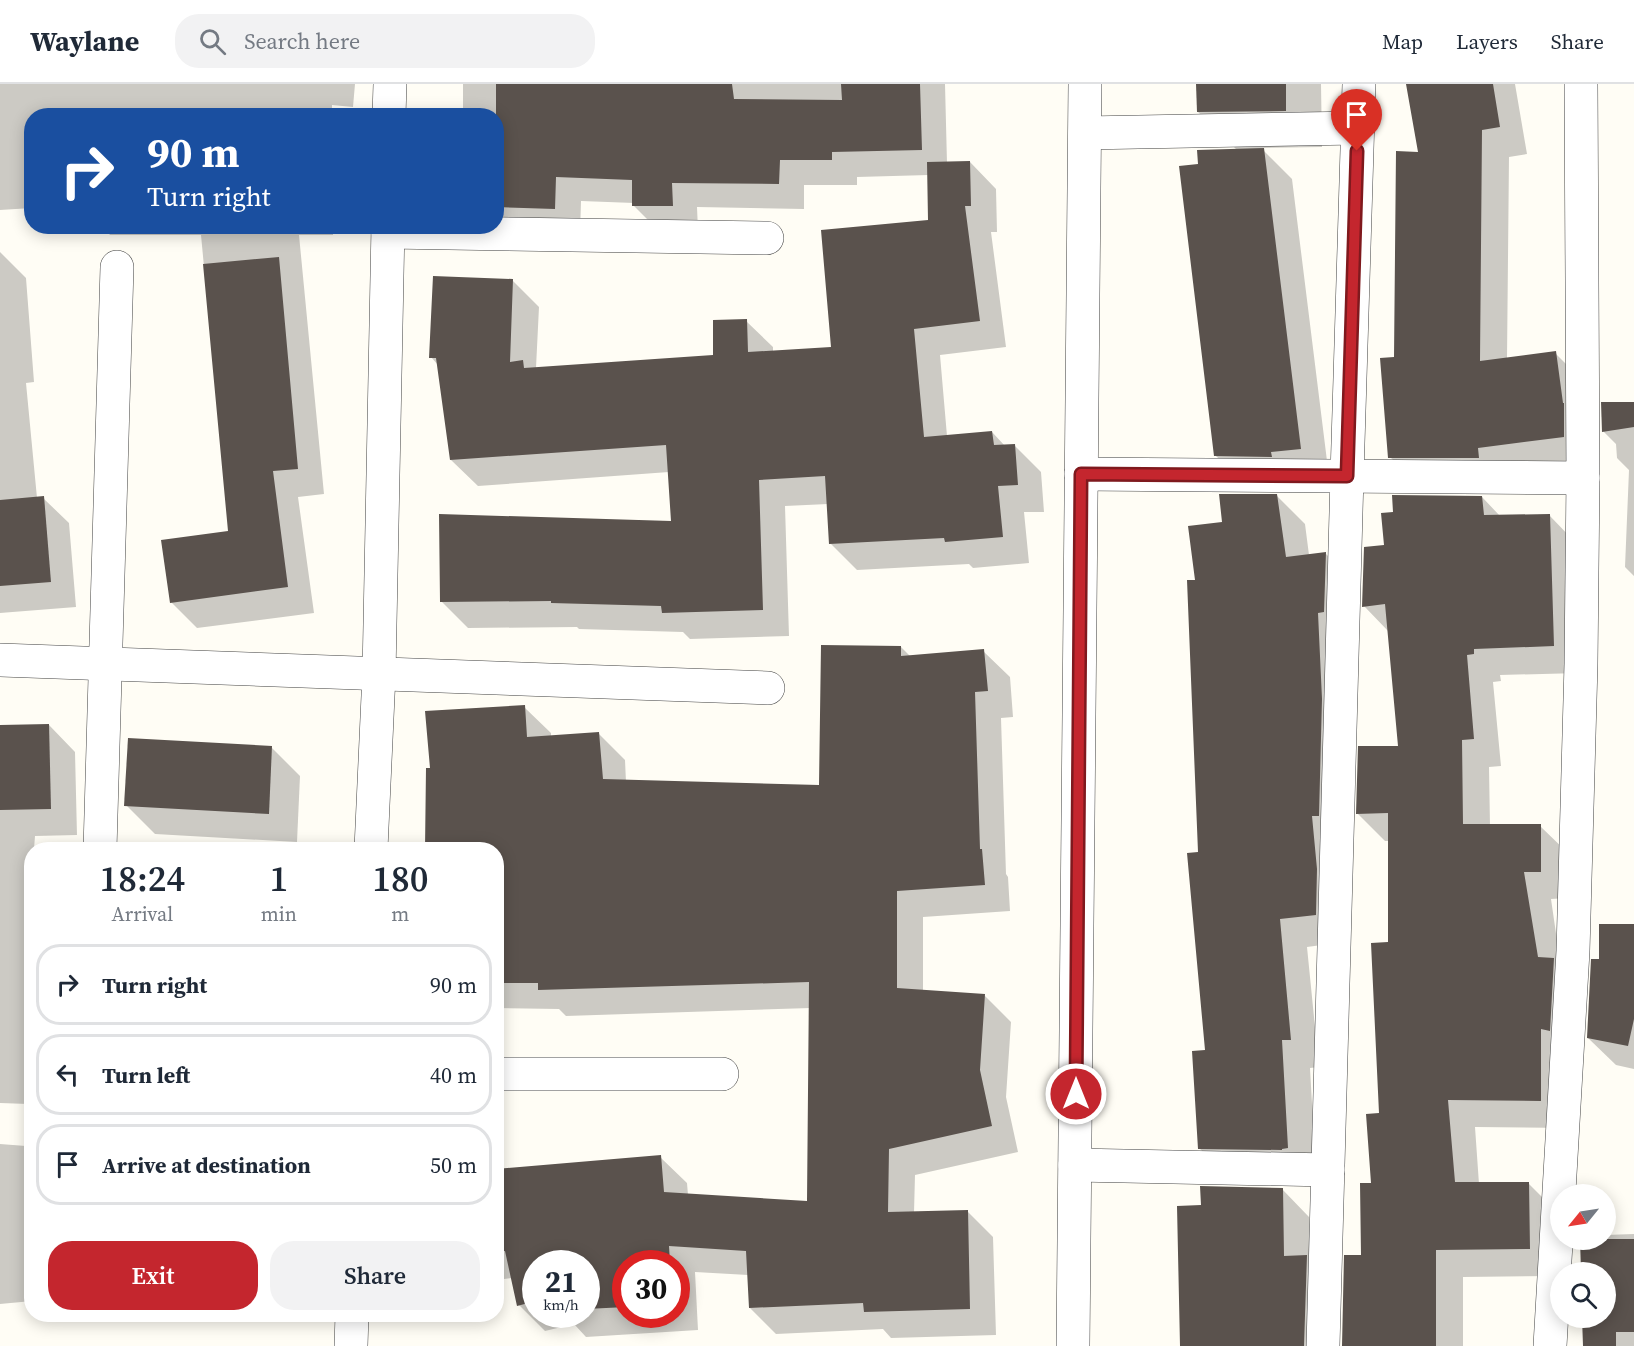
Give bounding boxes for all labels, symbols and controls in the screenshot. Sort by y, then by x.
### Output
search box [175,14,595,68]
text: Waylane [30,22,139,60]
icon: search [196,25,229,58]
text: Search here [244,26,360,56]
text: Map [1382,27,1423,56]
text: Layers [1456,27,1518,56]
text: Share [1551,27,1604,56]
pin [1331,89,1382,151]
icon: arrive [1340,98,1373,131]
text: 90 m [147,123,240,181]
icon: right [48,132,126,210]
text: Turn right [147,178,271,215]
text: 18:24 [100,854,185,903]
text: 1 [269,854,288,903]
text: 180 [372,854,428,903]
text: Arrival [111,900,173,928]
text: min [261,900,297,928]
text: m [391,900,409,928]
icon: right [51,968,84,1001]
text: Turn right [102,970,207,1000]
text: 90 m [430,970,477,1000]
icon: left [51,1058,84,1091]
text: Turn left [102,1060,190,1090]
text: 40 m [430,1060,477,1090]
position arrow [1044,1062,1108,1126]
icon: arrive [51,1148,84,1181]
text: Arrive at destination [102,1150,311,1180]
text: 50 m [430,1150,477,1180]
north arrow [1550,1184,1616,1250]
map controls [1550,1184,1616,1328]
button: Exit [48,1241,258,1310]
button: Share [270,1241,480,1310]
speed limit sign: 30 [612,1250,690,1328]
text: 21 [545,1261,577,1302]
button: search [1550,1262,1616,1328]
text: km/h [543,1294,579,1315]

